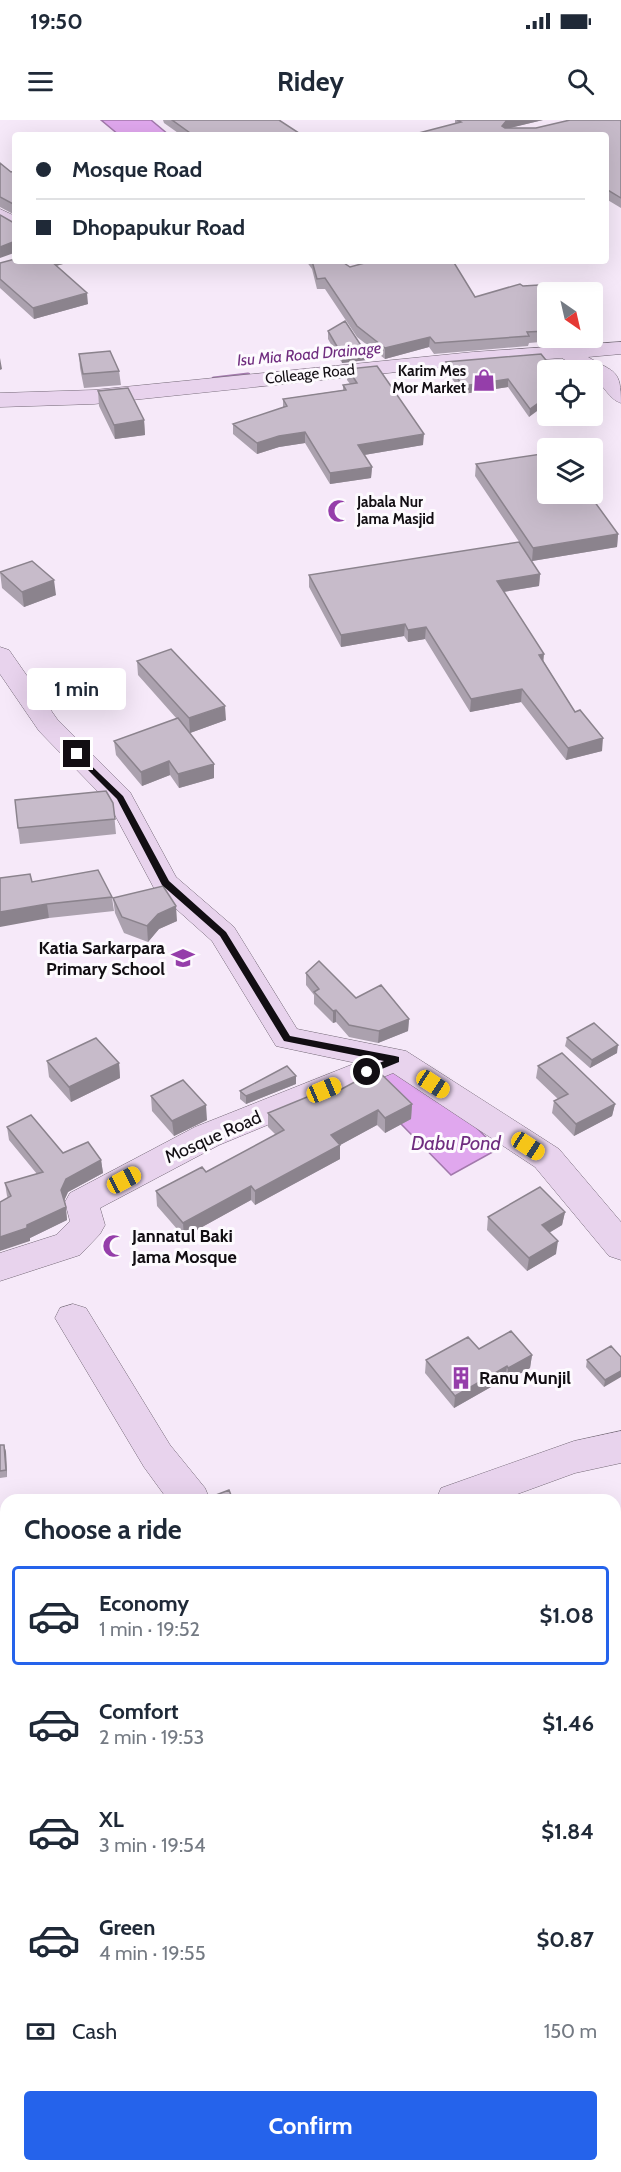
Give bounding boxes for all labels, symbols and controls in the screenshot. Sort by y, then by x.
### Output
text: 19:50 [30,8,83,35]
icon: menu [24,65,57,98]
text: Ridey [277,65,344,98]
icon: search [564,65,597,98]
text: Mosque Road [72,156,202,183]
text: Dhopapukur Road [72,214,245,241]
north arrow [537,282,603,348]
map controls [537,282,603,504]
water label: Isu Mia Road Drainage [236,338,382,370]
street label: Colleage Road [264,360,356,388]
button: locate [537,360,603,426]
place label: Karim Mes Mor Market [392,362,466,397]
shop icon: Karim Mes Mor Market [471,367,497,393]
button: layers [537,438,603,504]
place label: Jabala Nur Jama Masjid [356,493,434,528]
mosque icon: Jabala Nur Jama Masjid [326,498,352,524]
callout: 1 min [28,667,127,709]
text: 1 min [54,677,99,701]
route end [63,740,90,767]
place label: Katia Sarkarpara Primary School [39,937,165,980]
school or university icon: Katia Sarkarpara Primary School [170,945,196,971]
route start [353,1058,380,1085]
car [413,1067,453,1101]
car [304,1075,344,1105]
street label: Mosque Road [161,1106,265,1168]
car [508,1129,548,1163]
water label: Dabu Pond [411,1131,502,1155]
car [104,1164,144,1196]
place label: Jannatul Baki Jama Mosque [131,1225,237,1268]
mosque icon: Jannatul Baki Jama Mosque [101,1233,127,1259]
building icon: Ranu Munjil [448,1365,474,1391]
place label: Ranu Munjil [479,1367,571,1389]
text: Choose a ride [24,1513,182,1546]
icon: car [27,1589,81,1643]
text: Economy [99,1590,189,1617]
text: $1.08 [540,1602,594,1629]
text: 1 min · 19:52 [99,1617,200,1641]
icon: car [27,1697,81,1751]
text: Comfort [99,1698,178,1725]
text: $1.46 [542,1710,594,1737]
text: 2 min · 19:53 [99,1725,204,1749]
icon: car [27,1805,81,1859]
text: XL [99,1806,124,1833]
text: $1.84 [541,1818,594,1845]
text: 3 min · 19:54 [99,1833,205,1857]
icon: car [27,1913,81,1967]
text: Green [99,1914,155,1941]
text: $0.87 [537,1926,594,1953]
text: 4 min · 19:55 [99,1941,205,1965]
icon: cash [24,2015,57,2048]
text: Cash [72,2018,117,2045]
text: 150 m [544,2019,597,2043]
button: Confirm [24,2091,597,2160]

